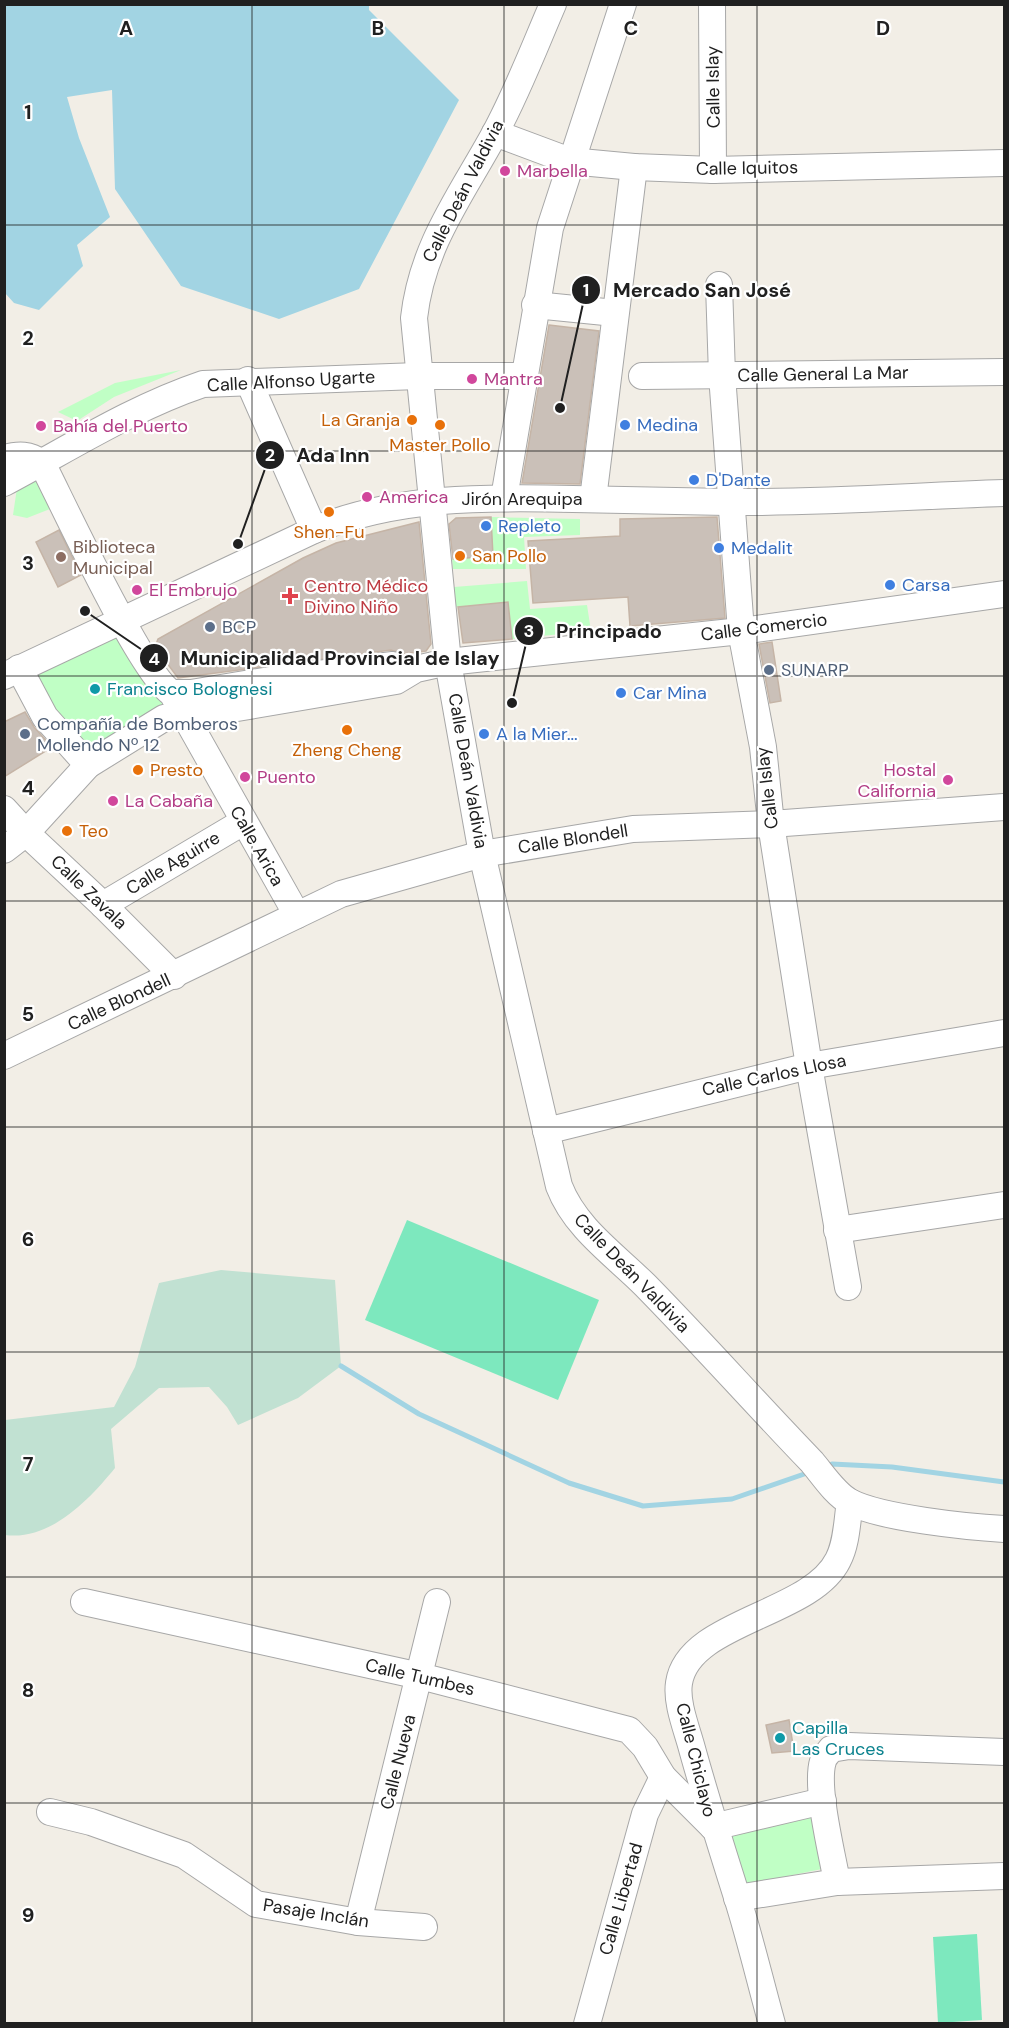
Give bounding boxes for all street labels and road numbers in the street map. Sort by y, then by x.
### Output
street label: Calle Islay [700,46,726,128]
street label: Calle Deán Valdivia [417,115,509,267]
street label: Calle Iquitos [696,155,798,181]
street label: Calle General La Mar [737,361,909,387]
street label: Calle Alfonso Ugarte [206,365,376,397]
street label: Jirón Arequipa [462,487,582,511]
street label: Calle Comercio [699,607,829,647]
street label: Calle Deán Valdivia [443,691,493,851]
street label: Calle Islay [750,746,784,830]
street label: Calle Arica [224,802,290,890]
street label: Calle Blondell [516,818,630,860]
street label: Calle Aguirre [122,826,224,900]
street label: Calle Zavala [46,849,132,935]
street label: Calle Blondell [64,968,174,1036]
street label: Calle Carlos Llosa [700,1048,848,1102]
street label: Calle Deán Valdivia [569,1208,695,1338]
street label: Calle Tumbes [363,1653,477,1701]
street label: Calle Chiclayo [670,1700,722,1820]
street label: Calle Nueva [375,1712,421,1812]
street label: Calle Libertad [593,1840,649,1958]
street label: Pasaje Inclán [261,1893,371,1933]

